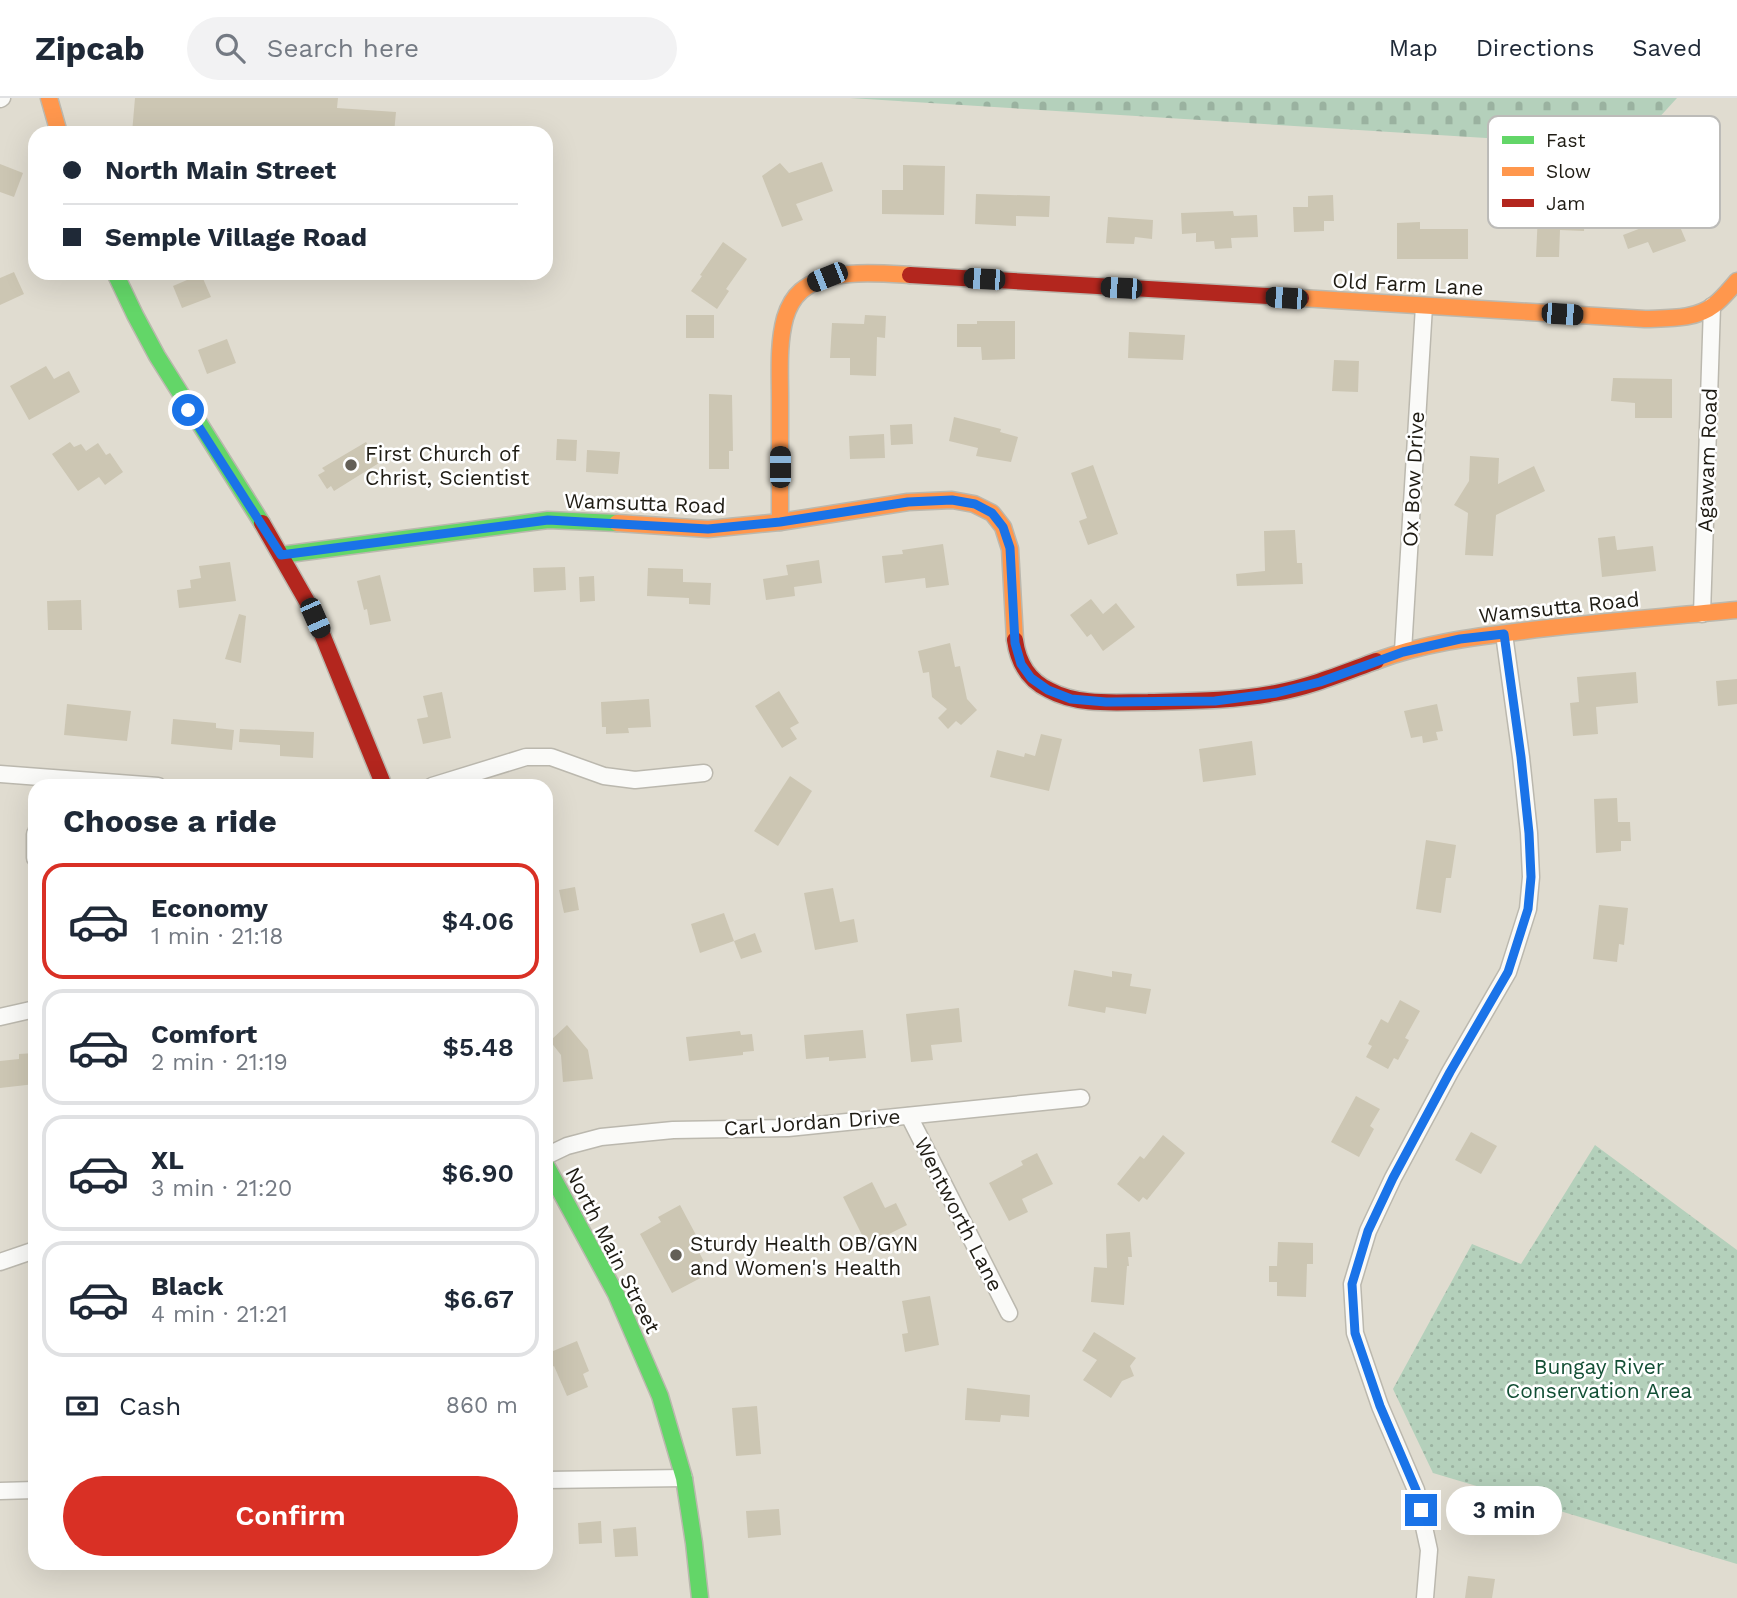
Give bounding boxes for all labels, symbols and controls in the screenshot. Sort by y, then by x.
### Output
search box [187,17,677,80]
text: Zipcab [35,29,145,68]
icon: search [211,29,249,67]
text: Search here [267,33,419,63]
text: Map [1389,34,1438,62]
text: Directions [1476,34,1594,62]
text: Saved [1632,34,1702,62]
legend [1488,116,1720,228]
text: Fast [1546,129,1585,152]
text: North Main Street [105,155,336,185]
text: Slow [1546,160,1591,183]
text: Jam [1546,192,1585,215]
text: Semple Village Road [105,222,367,252]
car [804,259,851,295]
car [963,267,1006,291]
street label: Old Farm Lane [1332,268,1484,300]
car [1100,276,1143,300]
car [1265,286,1308,310]
car [1541,302,1584,326]
street label: Agawam Road [1692,387,1722,533]
route start [172,394,204,426]
street label: Ox Bow Drive [1397,411,1429,547]
place label: First Church of Christ, Scientist [365,441,529,490]
car [770,446,791,488]
marker: First Church of Christ, Scientist [343,457,359,473]
street label: Wamsutta Road [564,488,726,518]
street label: Wamsutta Road [1477,586,1641,628]
car [297,595,334,641]
text: Choose a ride [63,802,277,840]
icon: car [67,890,130,953]
text: Economy [151,893,268,923]
text: $4.06 [442,906,514,936]
text: 1 min · 21:18 [151,923,283,950]
icon: car [67,1016,130,1079]
text: Comfort [151,1019,257,1049]
text: $5.48 [443,1032,514,1062]
text: 2 min · 21:19 [151,1049,288,1076]
street label: Carl Jordan Drive [723,1103,901,1141]
street label: Wentworth Lane [909,1133,1009,1295]
icon: car [67,1142,130,1205]
text: XL [151,1145,184,1175]
text: $6.90 [442,1158,514,1188]
street label: North Main Street [560,1163,666,1338]
text: 3 min · 21:20 [151,1175,292,1202]
place label: Sturdy Health OB/GYN and Women's Health [690,1231,918,1280]
marker: Sturdy Health OB/GYN and Women's Health [668,1247,684,1263]
icon: car [67,1268,130,1331]
text: Black [151,1271,223,1301]
text: $6.67 [444,1284,514,1314]
text: 4 min · 21:21 [151,1301,288,1328]
park label: Bungay River Conservation Area [1506,1354,1692,1403]
icon: cash [63,1387,101,1425]
text: Cash [119,1391,181,1421]
text: 860 m [446,1392,518,1419]
button: Confirm [63,1476,518,1556]
callout: 3 min [1446,1486,1561,1534]
route end [1405,1494,1437,1526]
text: 3 min [1472,1497,1536,1524]

